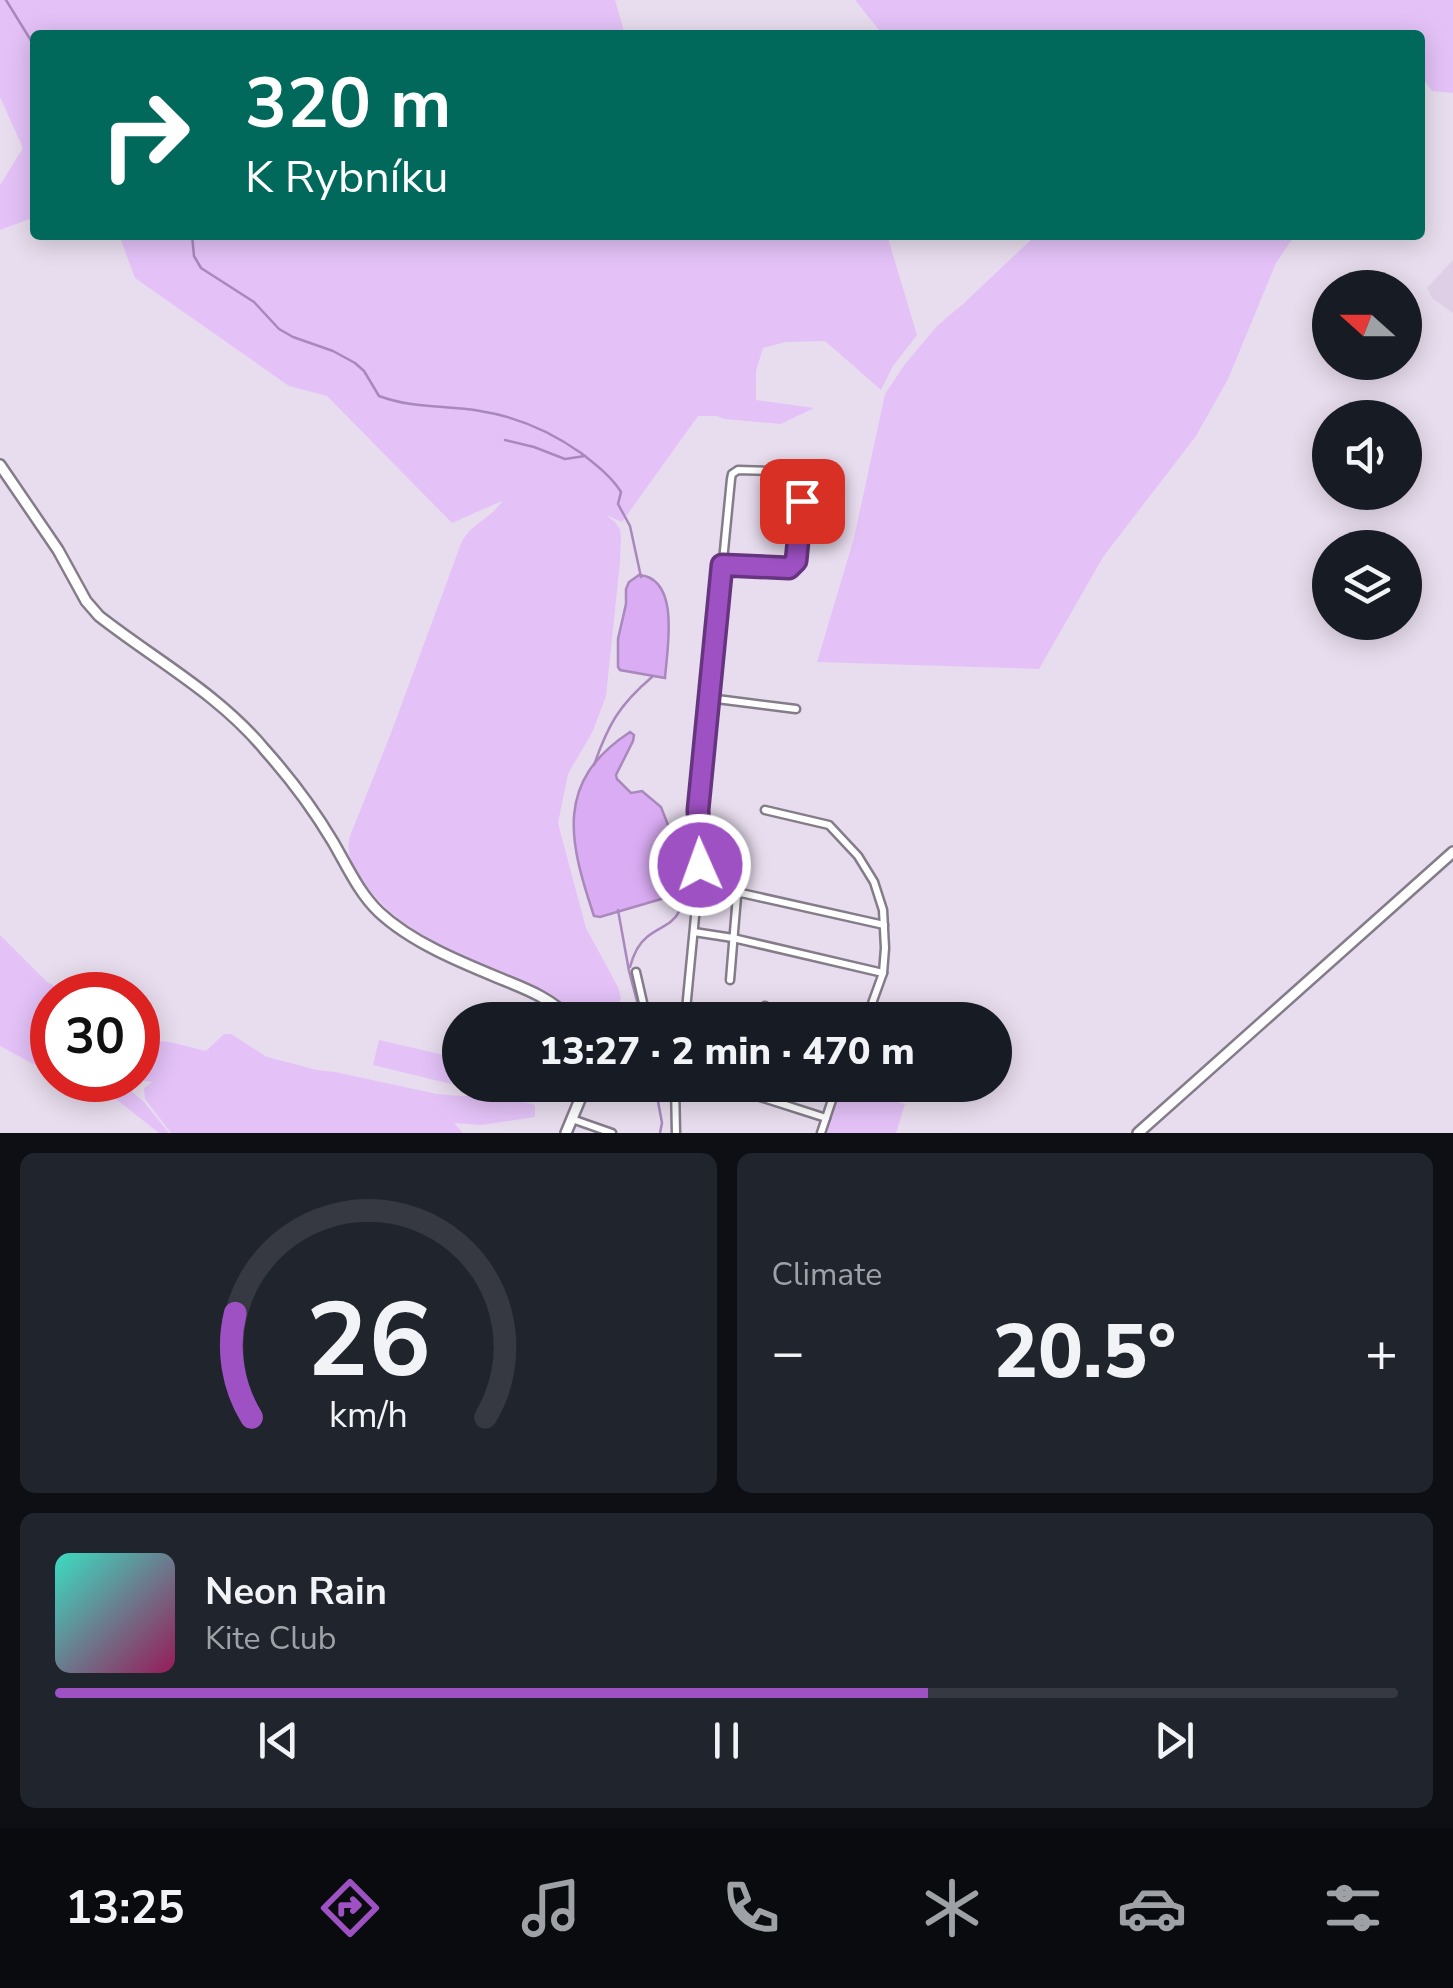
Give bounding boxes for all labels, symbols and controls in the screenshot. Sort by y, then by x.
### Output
text: 320 m [245,56,451,152]
icon: right [80,70,210,200]
text: K Rybníku [245,147,449,208]
north arrow [1312,270,1422,380]
map controls [1312,270,1422,640]
button: sound [1312,400,1422,510]
pin [760,459,845,544]
icon: arrive [775,474,830,529]
button: layers [1312,530,1422,640]
position arrow [648,813,752,917]
speed limit sign: 30 [30,972,160,1102]
text: 13:27 · 2 min · 470 m [539,1026,915,1077]
text: Climate [772,1253,882,1296]
text: 26 [306,1270,431,1412]
text: 20.5° [993,1301,1176,1403]
text: − [772,1315,805,1390]
text: + [1365,1315,1398,1390]
text: km/h [329,1391,408,1440]
text: Neon Rain [205,1566,387,1617]
text: Kite Club [205,1617,336,1660]
icon: previous [251,1713,306,1768]
icon: pause [699,1713,754,1768]
icon: next [1147,1713,1202,1768]
icon: directions [315,1873,385,1943]
icon: music [516,1873,586,1943]
icon: phone [716,1873,786,1943]
icon: climate [917,1873,987,1943]
icon: car [1117,1873,1187,1943]
icon: filters [1318,1873,1388,1943]
text: 13:25 [65,1878,184,1939]

